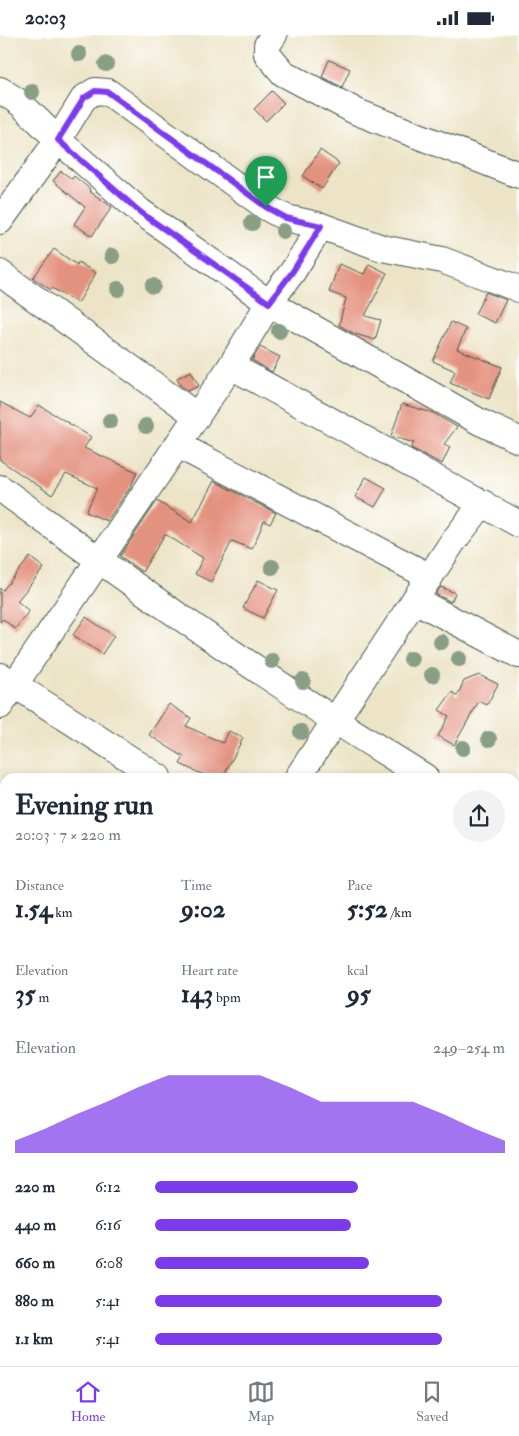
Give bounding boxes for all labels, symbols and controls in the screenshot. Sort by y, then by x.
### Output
text: 20:03 [25,6,66,30]
pin [245,156,287,207]
icon: arrive [252,163,280,191]
text: Evening run [15,788,153,823]
button: share [453,790,505,842]
text: 20:03 · 7 × 220 m [15,825,121,845]
text: Distance [15,877,64,894]
text: Time [181,877,212,894]
text: Pace [347,877,372,894]
text: 1.54 [15,894,52,925]
text: 9:02 [181,894,225,925]
text: 5:52 [347,894,388,925]
text: km [52,904,73,921]
text: /km [388,904,412,921]
text: Elevation [15,962,68,979]
text: Heart rate [181,962,238,979]
text: kcal [347,962,368,979]
text: 35 [15,979,36,1010]
text: 143 [181,979,213,1010]
text: 95 [347,979,371,1010]
text: m [36,989,49,1006]
text: bpm [213,989,241,1006]
text: Elevation [15,1038,76,1058]
text: 249–254 m [433,1038,505,1058]
text: 220 m [15,1177,55,1197]
text: 6:12 [95,1177,121,1197]
text: 440 m [15,1215,56,1235]
text: 6:16 [95,1215,121,1235]
text: 660 m [15,1253,55,1273]
text: 6:08 [95,1253,123,1273]
text: 880 m [15,1291,54,1311]
text: 5:41 [95,1291,120,1311]
text: 1.1 km [15,1329,53,1349]
text: 5:41 [95,1329,120,1349]
tab: Home [71,1378,105,1425]
tab: Map [247,1378,275,1425]
tab: Saved [416,1378,448,1425]

